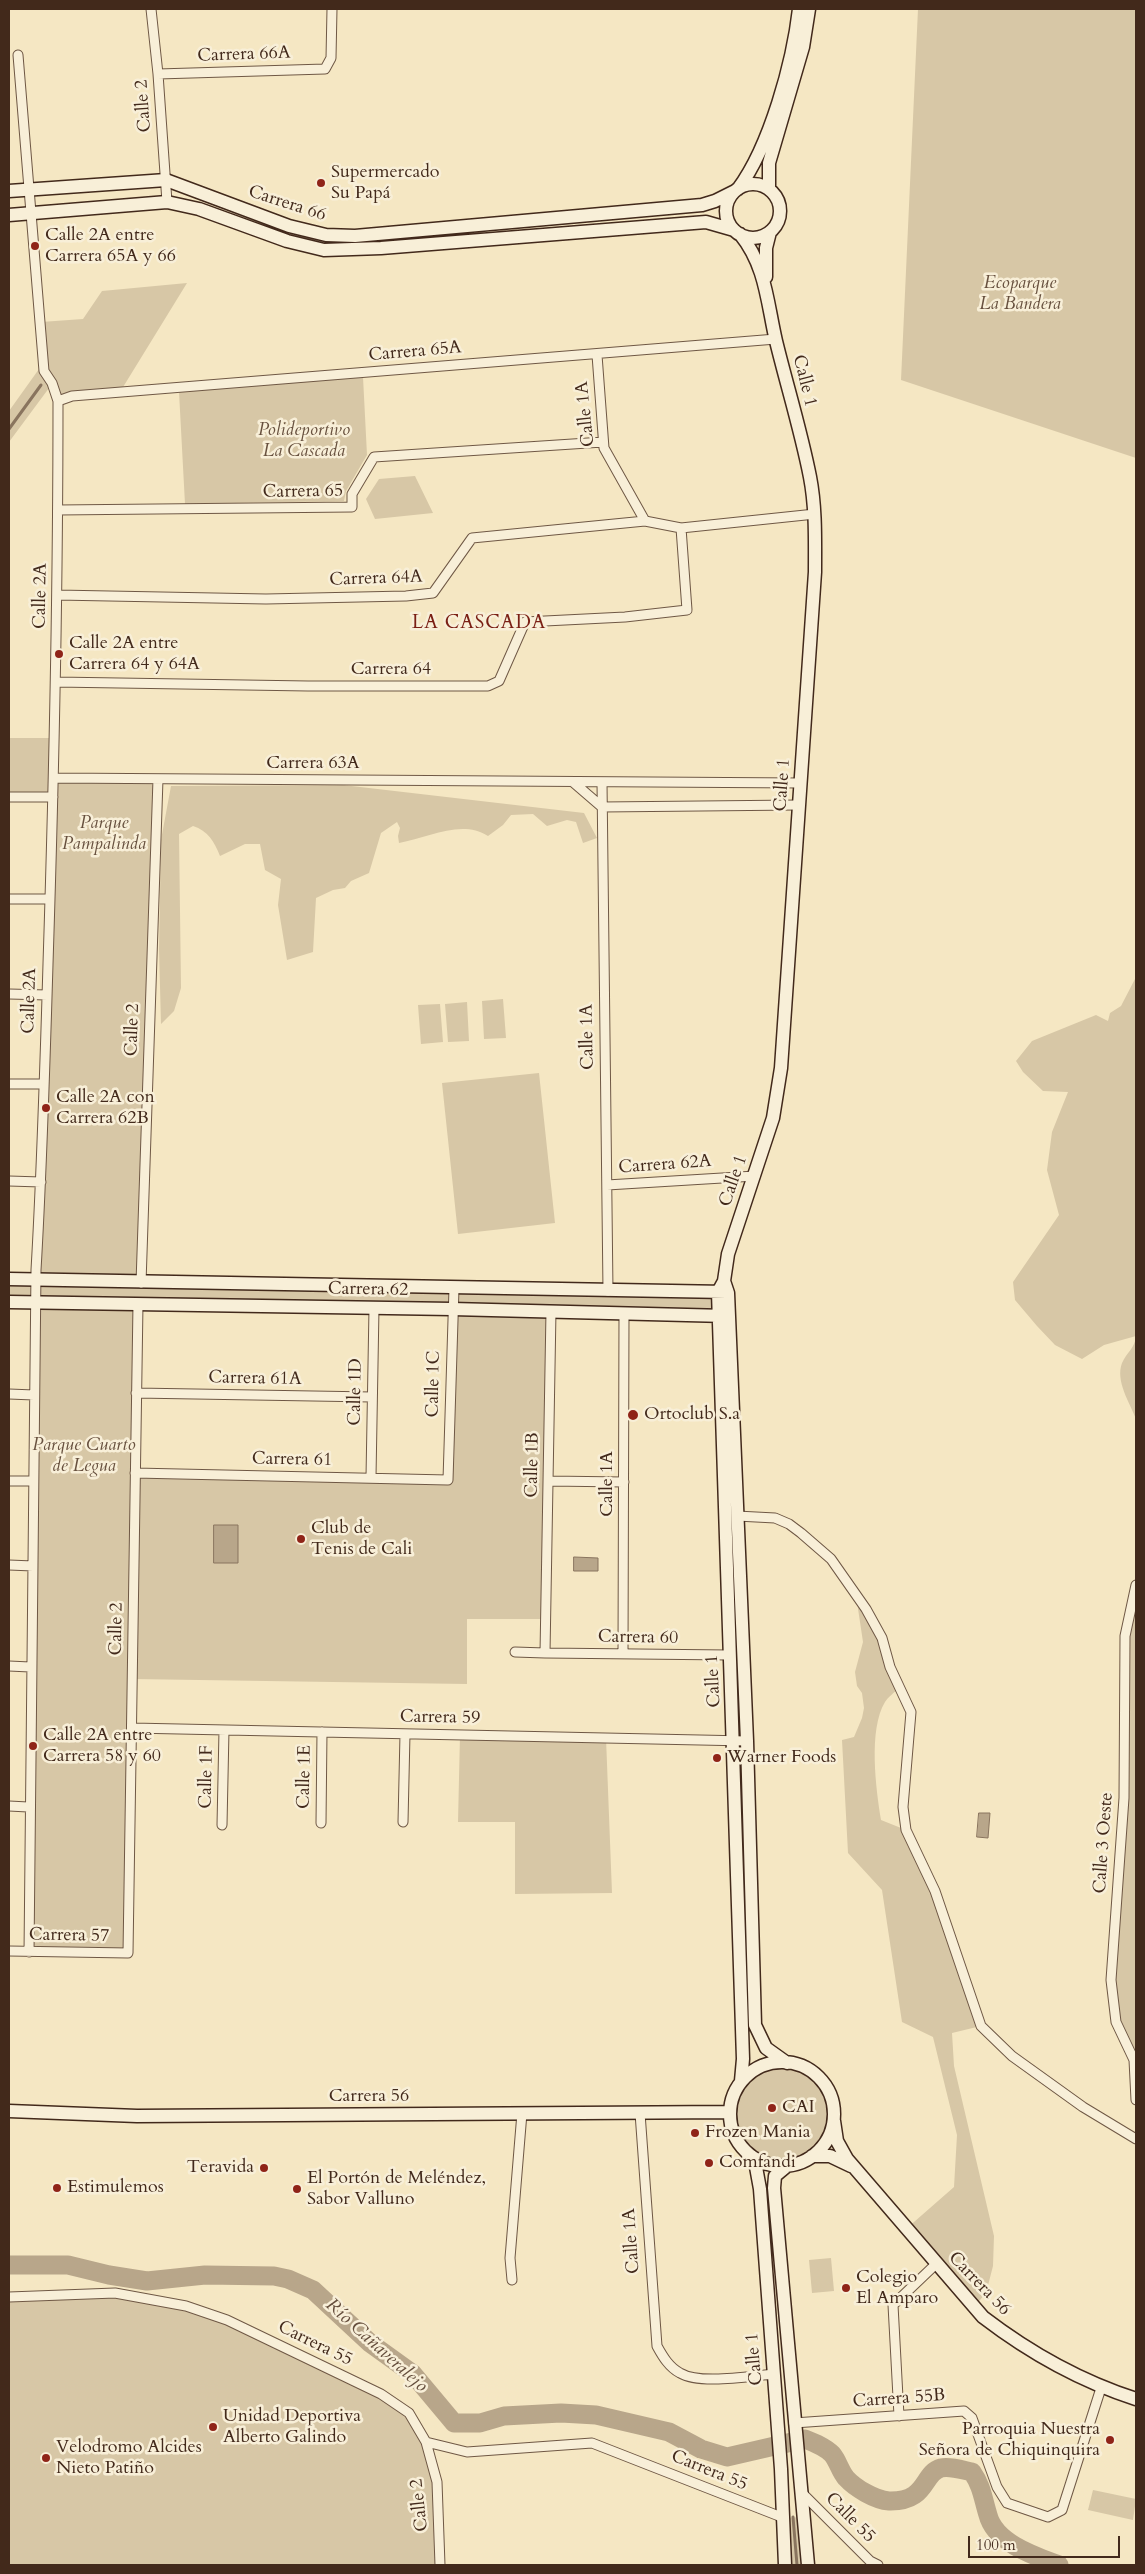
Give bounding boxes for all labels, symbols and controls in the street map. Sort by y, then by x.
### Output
street label: Carrera 66A [197,43,291,67]
street label: Calle 2 [131,79,157,133]
place label: Supermercado Su Papá [331,162,439,204]
marker: Supermercado Su Papá [315,177,327,189]
street label: Carrera 66 [245,181,329,227]
place label: Calle 2A entre Carrera 65A y 66 [45,225,176,268]
marker: Calle 2A entre Carrera 65A y 66 [29,240,41,252]
park label: Ecoparque La Bandera [979,273,1061,316]
street label: Carrera 65A [368,337,462,367]
street label: Calle 1 [787,353,821,409]
street label: Calle 1A [572,380,600,448]
park label: Polideportivo La Cascada [258,420,350,462]
street label: Carrera 65 [263,480,343,504]
street label: Calle 2A [30,563,52,629]
street label: Carrera 64A [329,567,423,591]
district label: LA CASCADA [410,613,548,635]
place label: Calle 2A entre Carrera 64 y 64A [69,633,200,676]
marker: Calle 2A entre Carrera 64 y 64A [53,648,65,660]
street label: Carrera 64 [351,659,431,681]
street label: Carrera 63A [266,753,360,775]
street label: Calle 1 [770,758,796,812]
park label: Parque Pampalinda [62,813,146,856]
street label: Calle 2A [18,968,42,1034]
street label: Calle 2 [121,1003,145,1057]
street label: Calle 1A [577,1004,599,1070]
place label: Calle 2A con Carrera 62B [56,1087,155,1130]
marker: Calle 2A con Carrera 62B [40,1102,52,1114]
street label: Carrera 62A [618,1151,712,1179]
street label: Calle 1 [715,1152,753,1210]
street label: Carrera 62 [328,1278,408,1302]
street label: Calle 1C [423,1350,445,1418]
street label: Calle 1D [345,1358,367,1426]
street label: Carrera 61A [208,1367,302,1391]
place label: Ortoclub S.a [644,1404,740,1426]
marker: Ortoclub S.a [626,1408,640,1422]
street label: Calle 1B [522,1432,544,1498]
park label: Parque Cuarto de Legua [32,1435,136,1478]
street label: Carrera 61 [252,1448,332,1472]
street label: Calle 1A [597,1451,619,1517]
place label: Club de Tenis de Cali [311,1518,412,1560]
marker: Club de Tenis de Cali [295,1533,307,1545]
street label: Calle 2 [106,1602,128,1656]
street label: Carrera 60 [598,1626,678,1650]
street label: Calle 1 [702,1654,726,1708]
street label: Carrera 59 [400,1706,480,1730]
place label: Calle 2A entre Carrera 58 y 60 [43,1725,161,1768]
marker: Calle 2A entre Carrera 58 y 60 [27,1740,39,1752]
street label: Calle 1F [196,1745,218,1809]
street label: Calle 1E [294,1745,316,1809]
place label: Warner Foods [727,1747,836,1769]
marker: Warner Foods [711,1752,723,1764]
street label: Calle 3 Oeste [1090,1792,1118,1894]
street label: Carrera 57 [29,1924,109,1948]
street label: Carrera 56 [329,2086,409,2108]
place label: CAI [782,2097,815,2119]
marker: CAI [766,2102,778,2114]
place label: Frozen Mania [705,2122,811,2144]
marker: Frozen Mania [689,2127,701,2139]
place label: Comfandi [719,2152,796,2174]
place label: Teravida [187,2157,254,2179]
marker: Comfandi [703,2157,715,2169]
marker: Teravida [258,2162,270,2174]
place label: El Portón de Meléndez, Sabor Valluno [307,2168,486,2210]
place label: Estimulemos [67,2177,164,2199]
marker: Estimulemos [51,2182,63,2194]
marker: El Portón de Meléndez, Sabor Valluno [291,2183,303,2195]
street label: Calle 1A [619,2207,645,2275]
street label: Carrera 56 [943,2248,1015,2320]
place label: Colegio El Amparo [856,2267,938,2310]
marker: Colegio El Amparo [840,2282,852,2294]
water label: Río Cañaveralejo [320,2294,432,2398]
street label: Carrera 55 [274,2317,356,2371]
street label: Calle 1 [742,2332,768,2386]
street label: Carrera 55B [852,2385,946,2413]
place label: Unidad Deportiva Alberto Galindo [223,2406,361,2448]
place label: Parroquia Nuestra Señora de Chiquinquira [919,2419,1100,2462]
marker: Unidad Deportiva Alberto Galindo [207,2421,219,2433]
marker: Parroquia Nuestra Señora de Chiquinquira [1104,2434,1116,2446]
place label: Velodromo Alcides Nieto Patiño [56,2437,202,2480]
street label: Carrera 55 [668,2446,750,2496]
marker: Velodromo Alcides Nieto Patiño [40,2452,52,2464]
street label: Calle 2 [406,2478,434,2532]
street label: Calle 55 [820,2488,880,2548]
scale bar [970,2526,1122,2558]
text: 100 m [976,2535,1016,2555]

